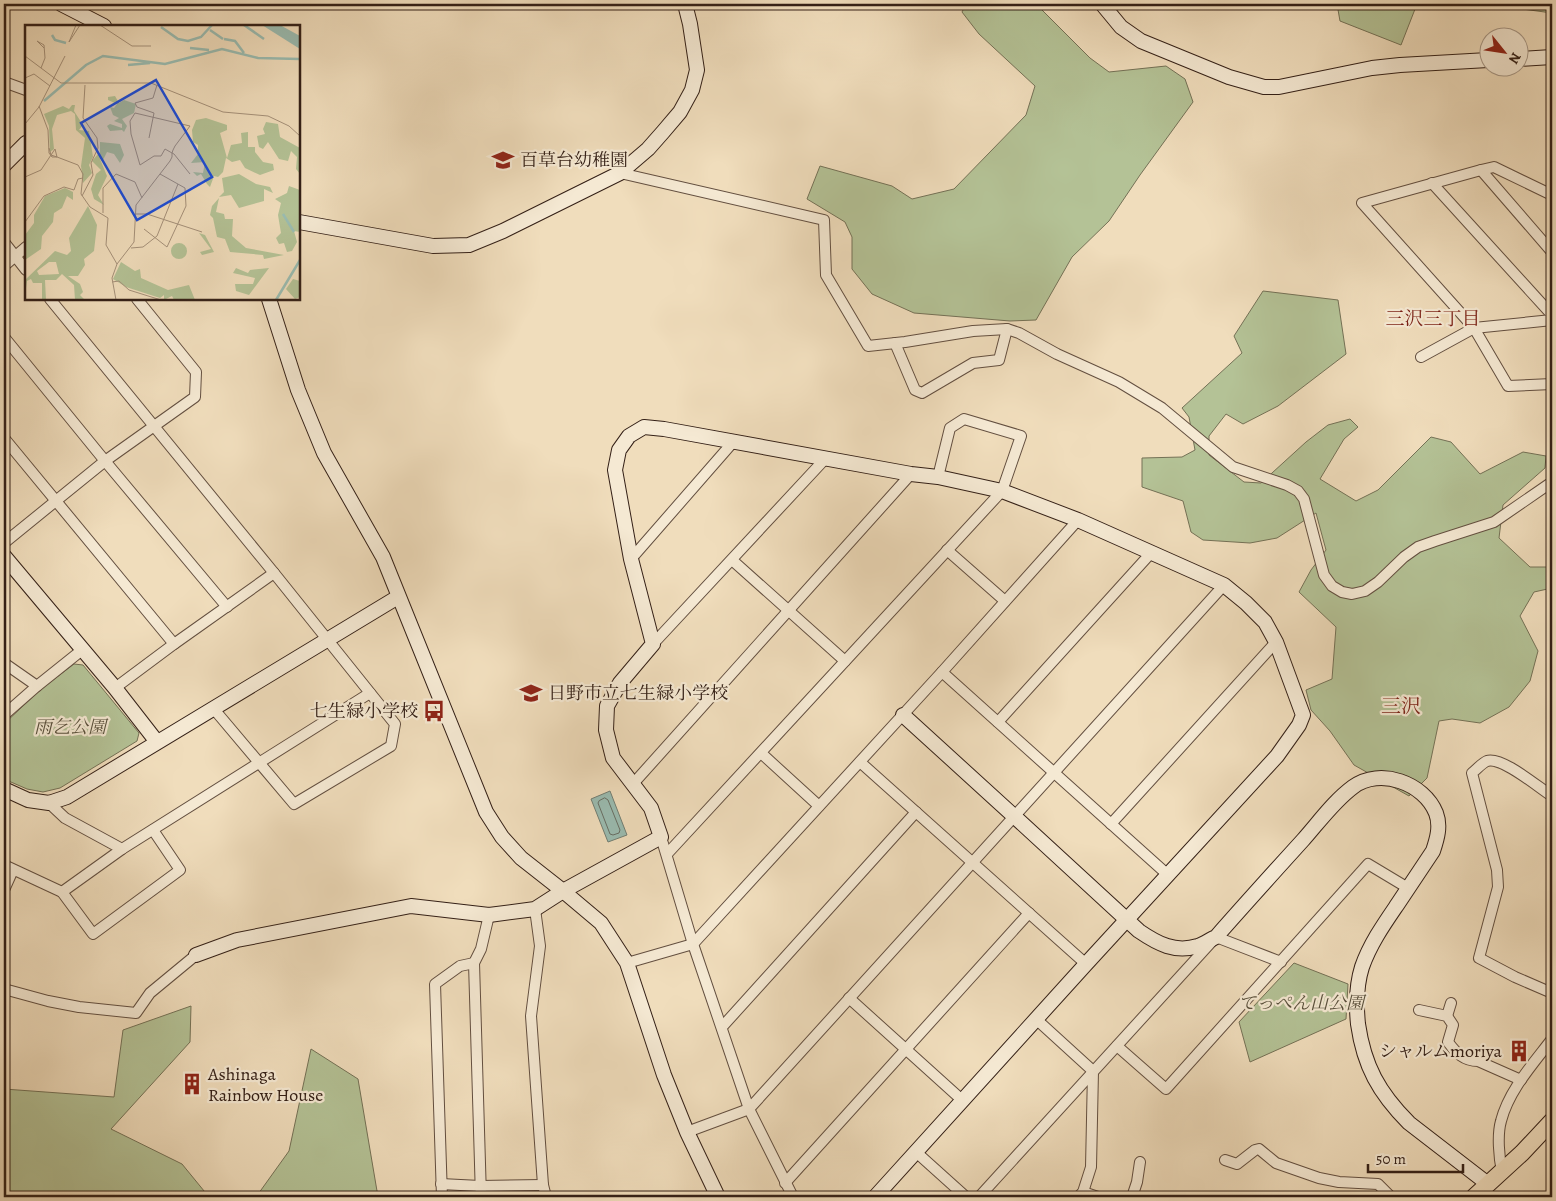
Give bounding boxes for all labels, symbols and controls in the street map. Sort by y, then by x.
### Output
inset map [25,25,300,300]
north arrow [1478,28,1528,78]
text: N [1504,49,1526,67]
school or university icon: 百草台幼稚園 [490,147,516,173]
place label: 百草台幼稚園 [520,148,628,172]
district label: 三沢三丁目 [1385,306,1481,332]
school or university icon: 日野市立七生緑小学校 [518,680,544,706]
place label: 日野市立七生緑小学校 [548,681,728,705]
district label: 三沢 [1381,693,1421,720]
bus stop icon: 七生緑小学校 [421,698,447,724]
place label: 七生緑小学校 [310,699,418,723]
park label: 雨乞公園 [34,715,109,739]
park label: てっぺん山公園 [1238,991,1367,1015]
building icon: シャルムmoriya [1506,1038,1532,1064]
place label: シャルムmoriya [1379,1039,1503,1063]
place label: Ashinaga Rainbow House [207,1062,323,1107]
building icon: Ashinaga Rainbow House [179,1071,205,1097]
scale bar [1368,1141,1464,1173]
text: 50 m [1376,1149,1406,1169]

